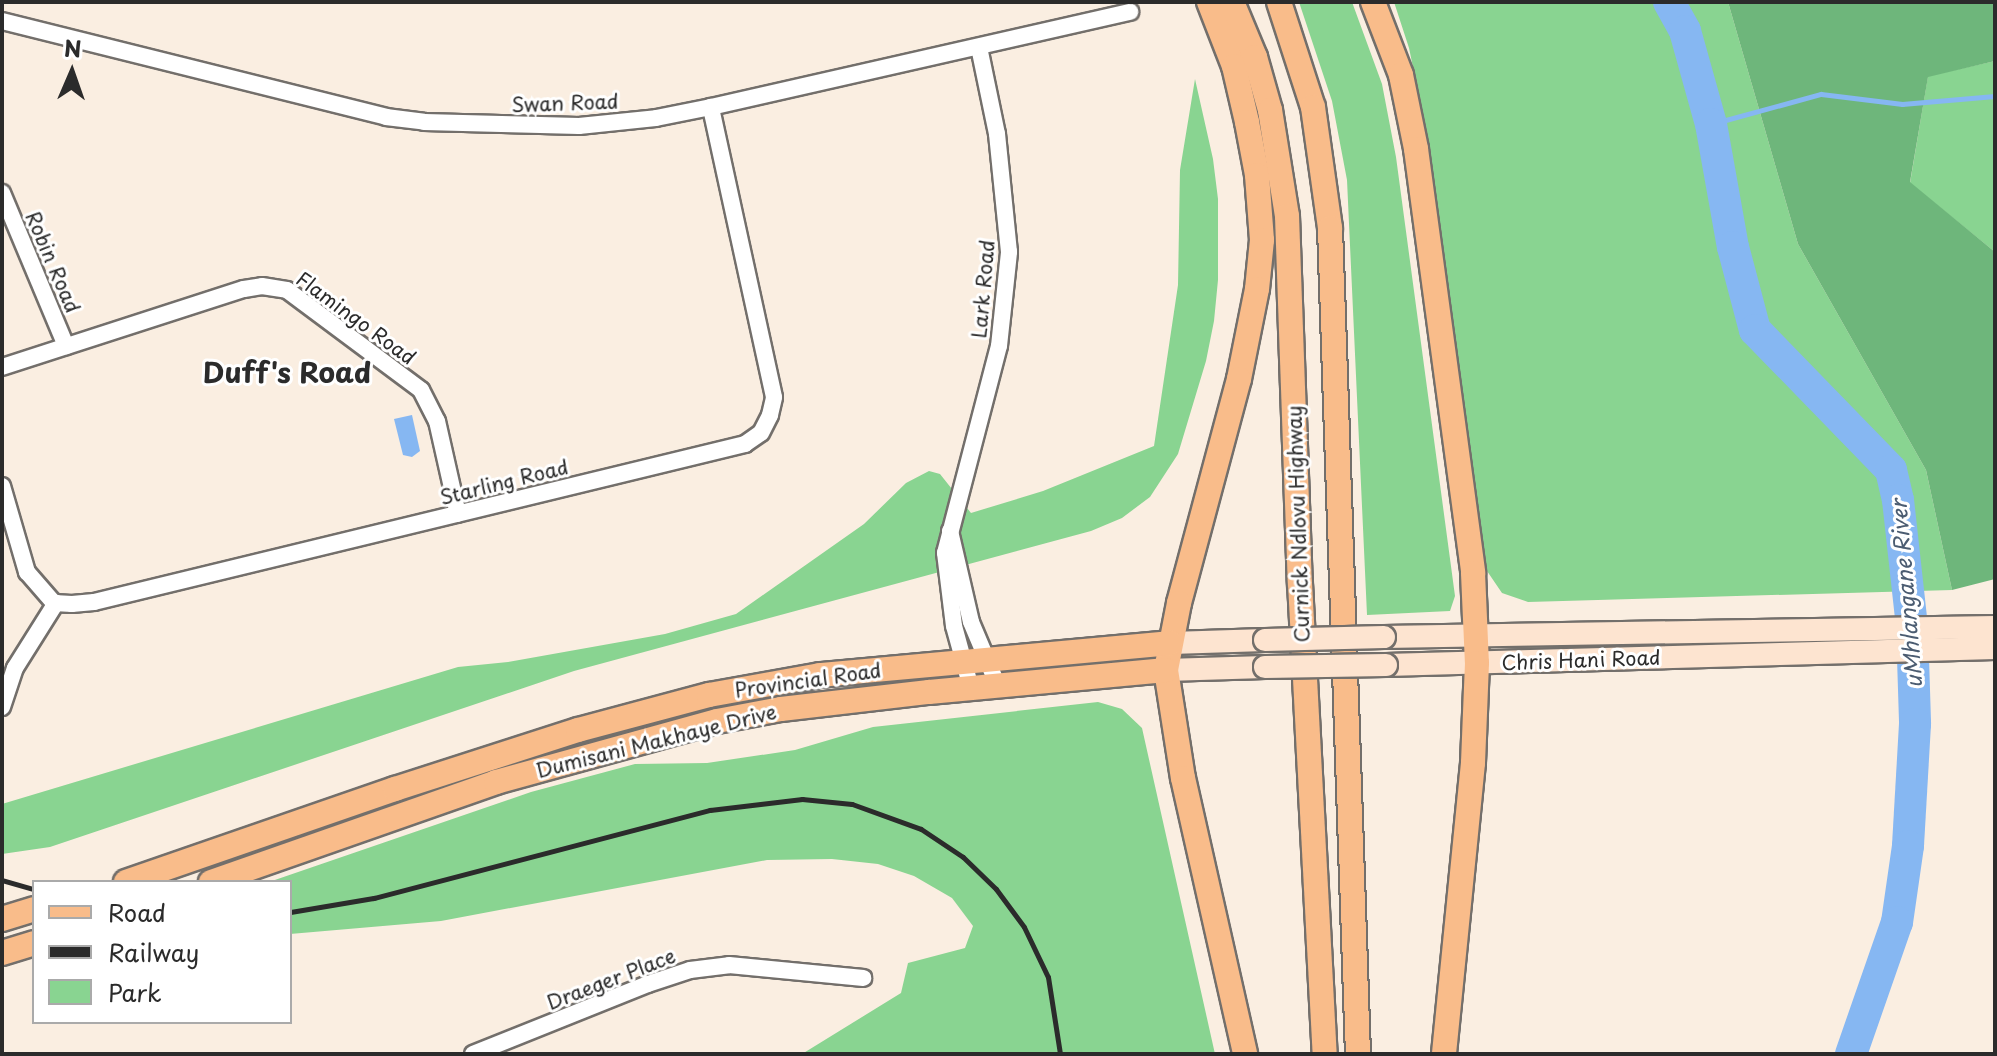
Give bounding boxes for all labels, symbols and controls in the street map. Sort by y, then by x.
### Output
text: N [64,31,82,64]
north arrow [32,32,112,112]
street label: Swan Road [511,89,619,117]
street label: Robin Road [21,207,85,317]
street label: Lark Road [967,239,999,339]
street label: Flamingo Road [292,267,420,369]
district label: Duff's Road [203,355,371,389]
street label: Curnick Ndlovu Highway [1282,405,1314,643]
street label: Starling Road [438,455,570,509]
water label: uMhlangane River [1883,497,1927,691]
street label: Chris Hani Road [1502,645,1660,675]
street label: Provincial Road [733,658,883,702]
street label: Dumisani Makhaye Drive [533,700,779,782]
legend [32,880,292,1024]
text: Road [108,894,166,930]
text: Railway [108,934,199,970]
street label: Draeger Place [543,943,679,1015]
text: Park [108,974,162,1010]

